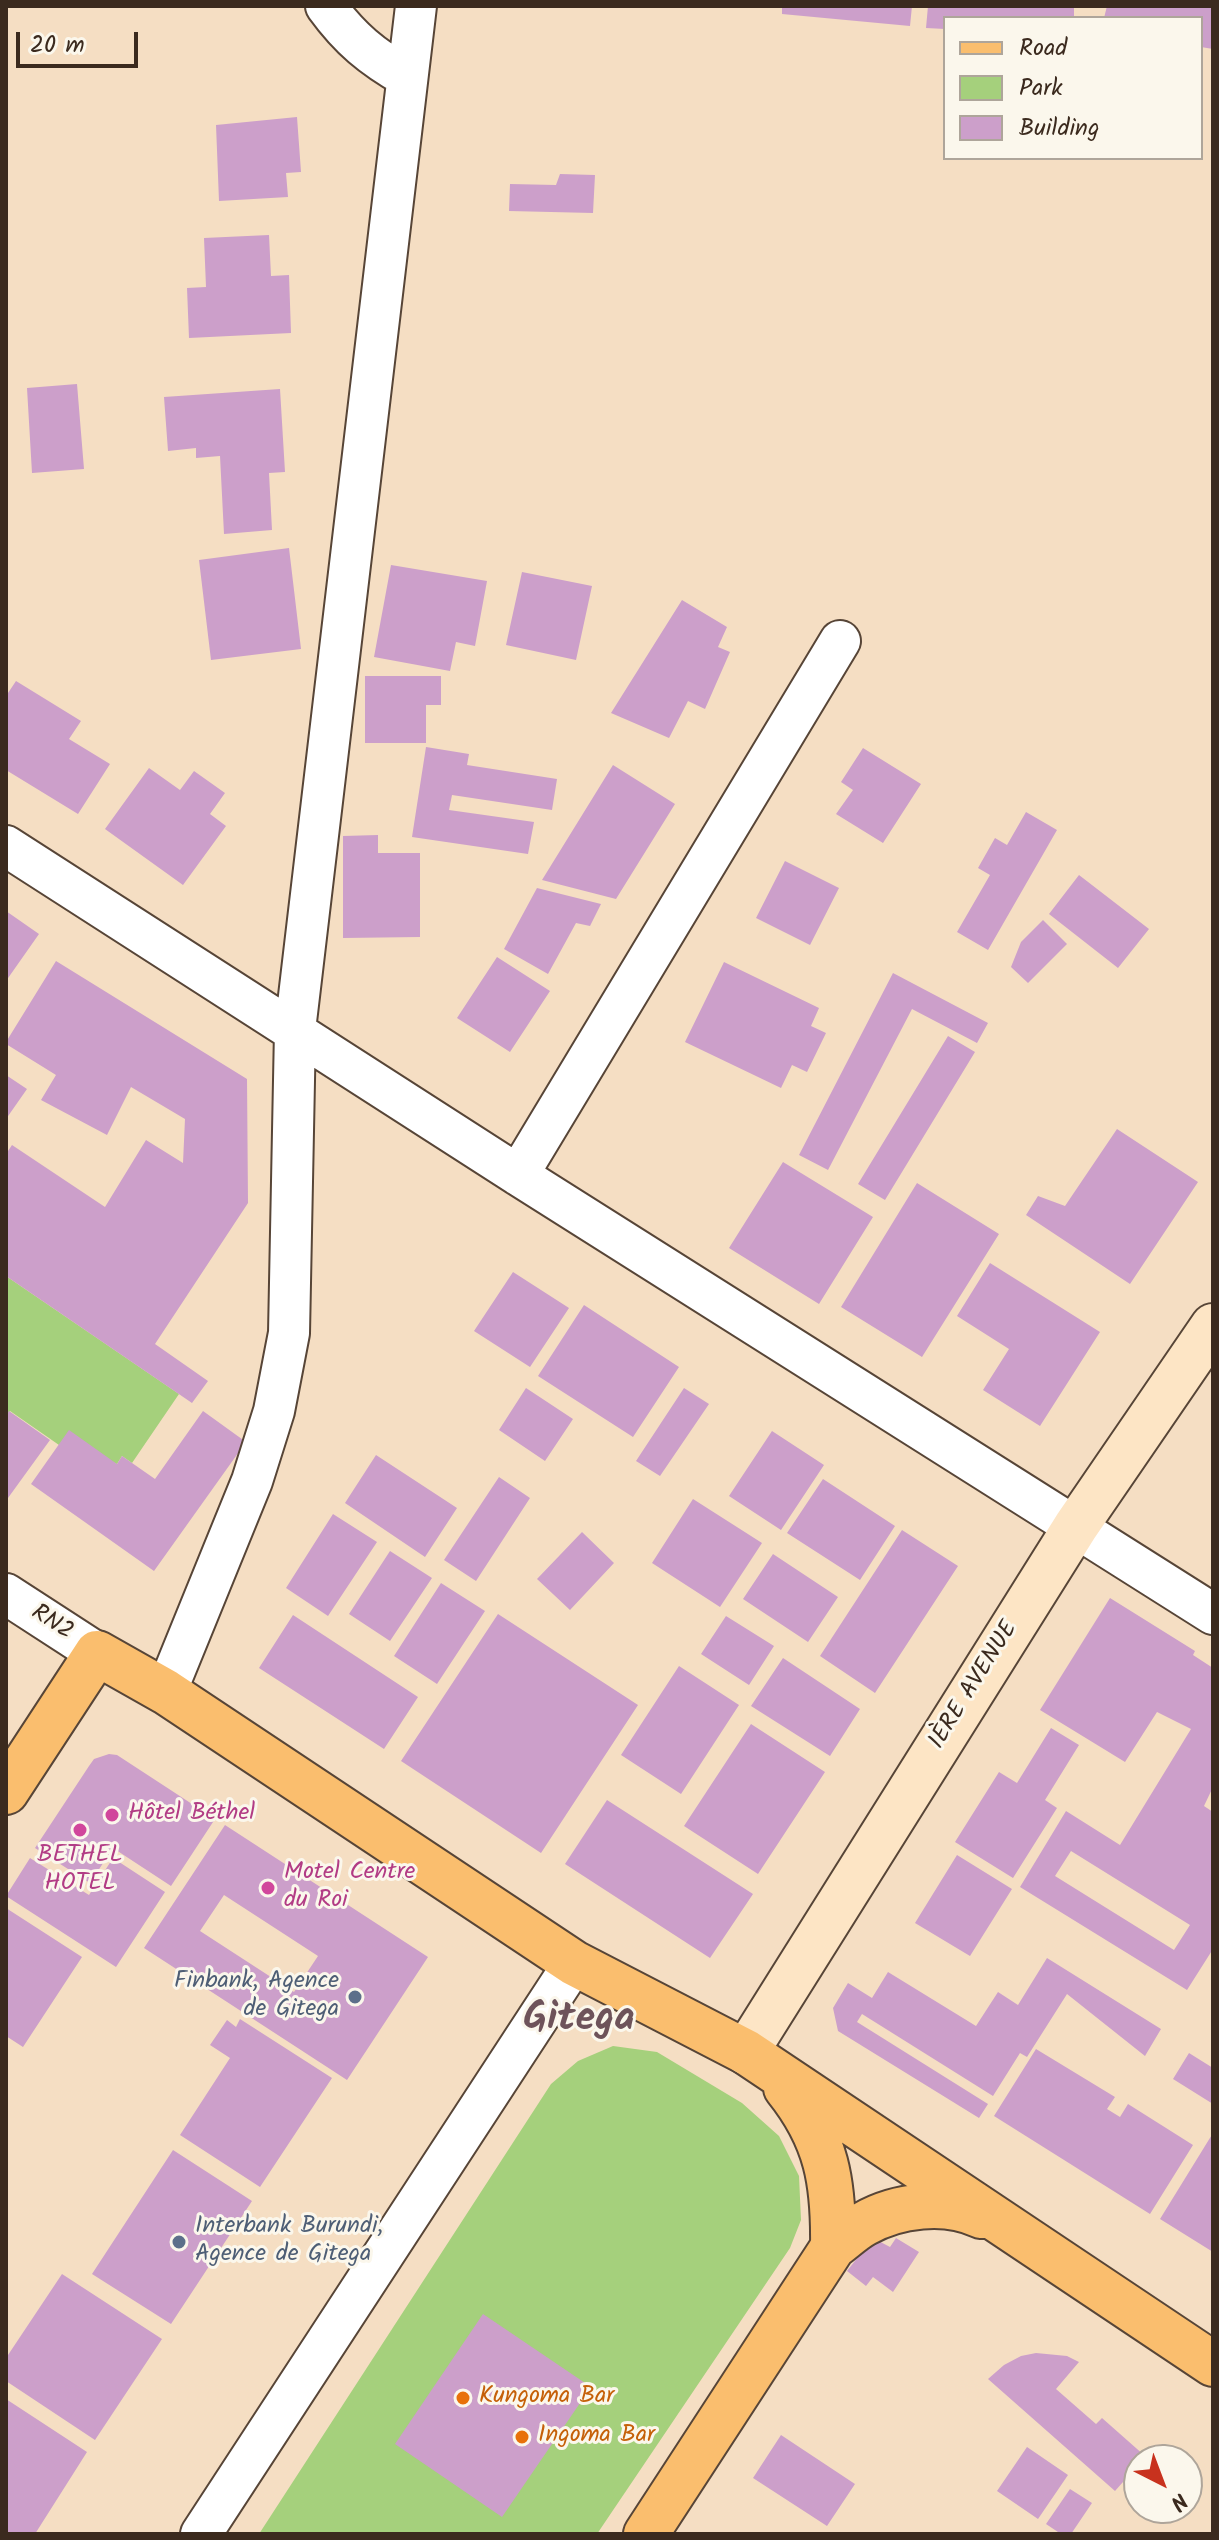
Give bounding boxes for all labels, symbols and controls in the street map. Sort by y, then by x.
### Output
scale bar [20,16,142,66]
legend [943,16,1203,160]
text: 20 m [30,26,85,65]
text: Road [1019,29,1067,68]
text: Park [1019,69,1063,108]
text: Building [1019,109,1099,148]
street label: RN2 [25,1600,77,1648]
street label: 1ÈRE AVENUE [924,1617,1026,1755]
place label: Hôtel Béthel [128,1801,255,1829]
marker: Hôtel Béthel [103,1806,121,1824]
marker: BETHEL HOTEL [71,1821,89,1839]
place label: BETHEL HOTEL [37,1843,123,1899]
place label: Motel Centre du Roi [284,1860,415,1916]
marker: Motel Centre du Roi [259,1879,277,1897]
place label: Finbank, Agence de Gitega [174,1969,339,2025]
marker: Finbank, Agence de Gitega [346,1988,364,2006]
district label: Gitega [523,1998,635,2046]
place label: Interbank Burundi, Agence de Gitega [195,2214,383,2270]
marker: Interbank Burundi, Agence de Gitega [170,2233,188,2251]
place label: Kungoma Bar [479,2384,614,2412]
marker: Kungoma Bar [454,2389,472,2407]
place label: Ingoma Bar [538,2423,655,2451]
marker: Ingoma Bar [513,2428,531,2446]
north arrow [1123,2444,1203,2524]
text: N [1161,2483,1195,2518]

